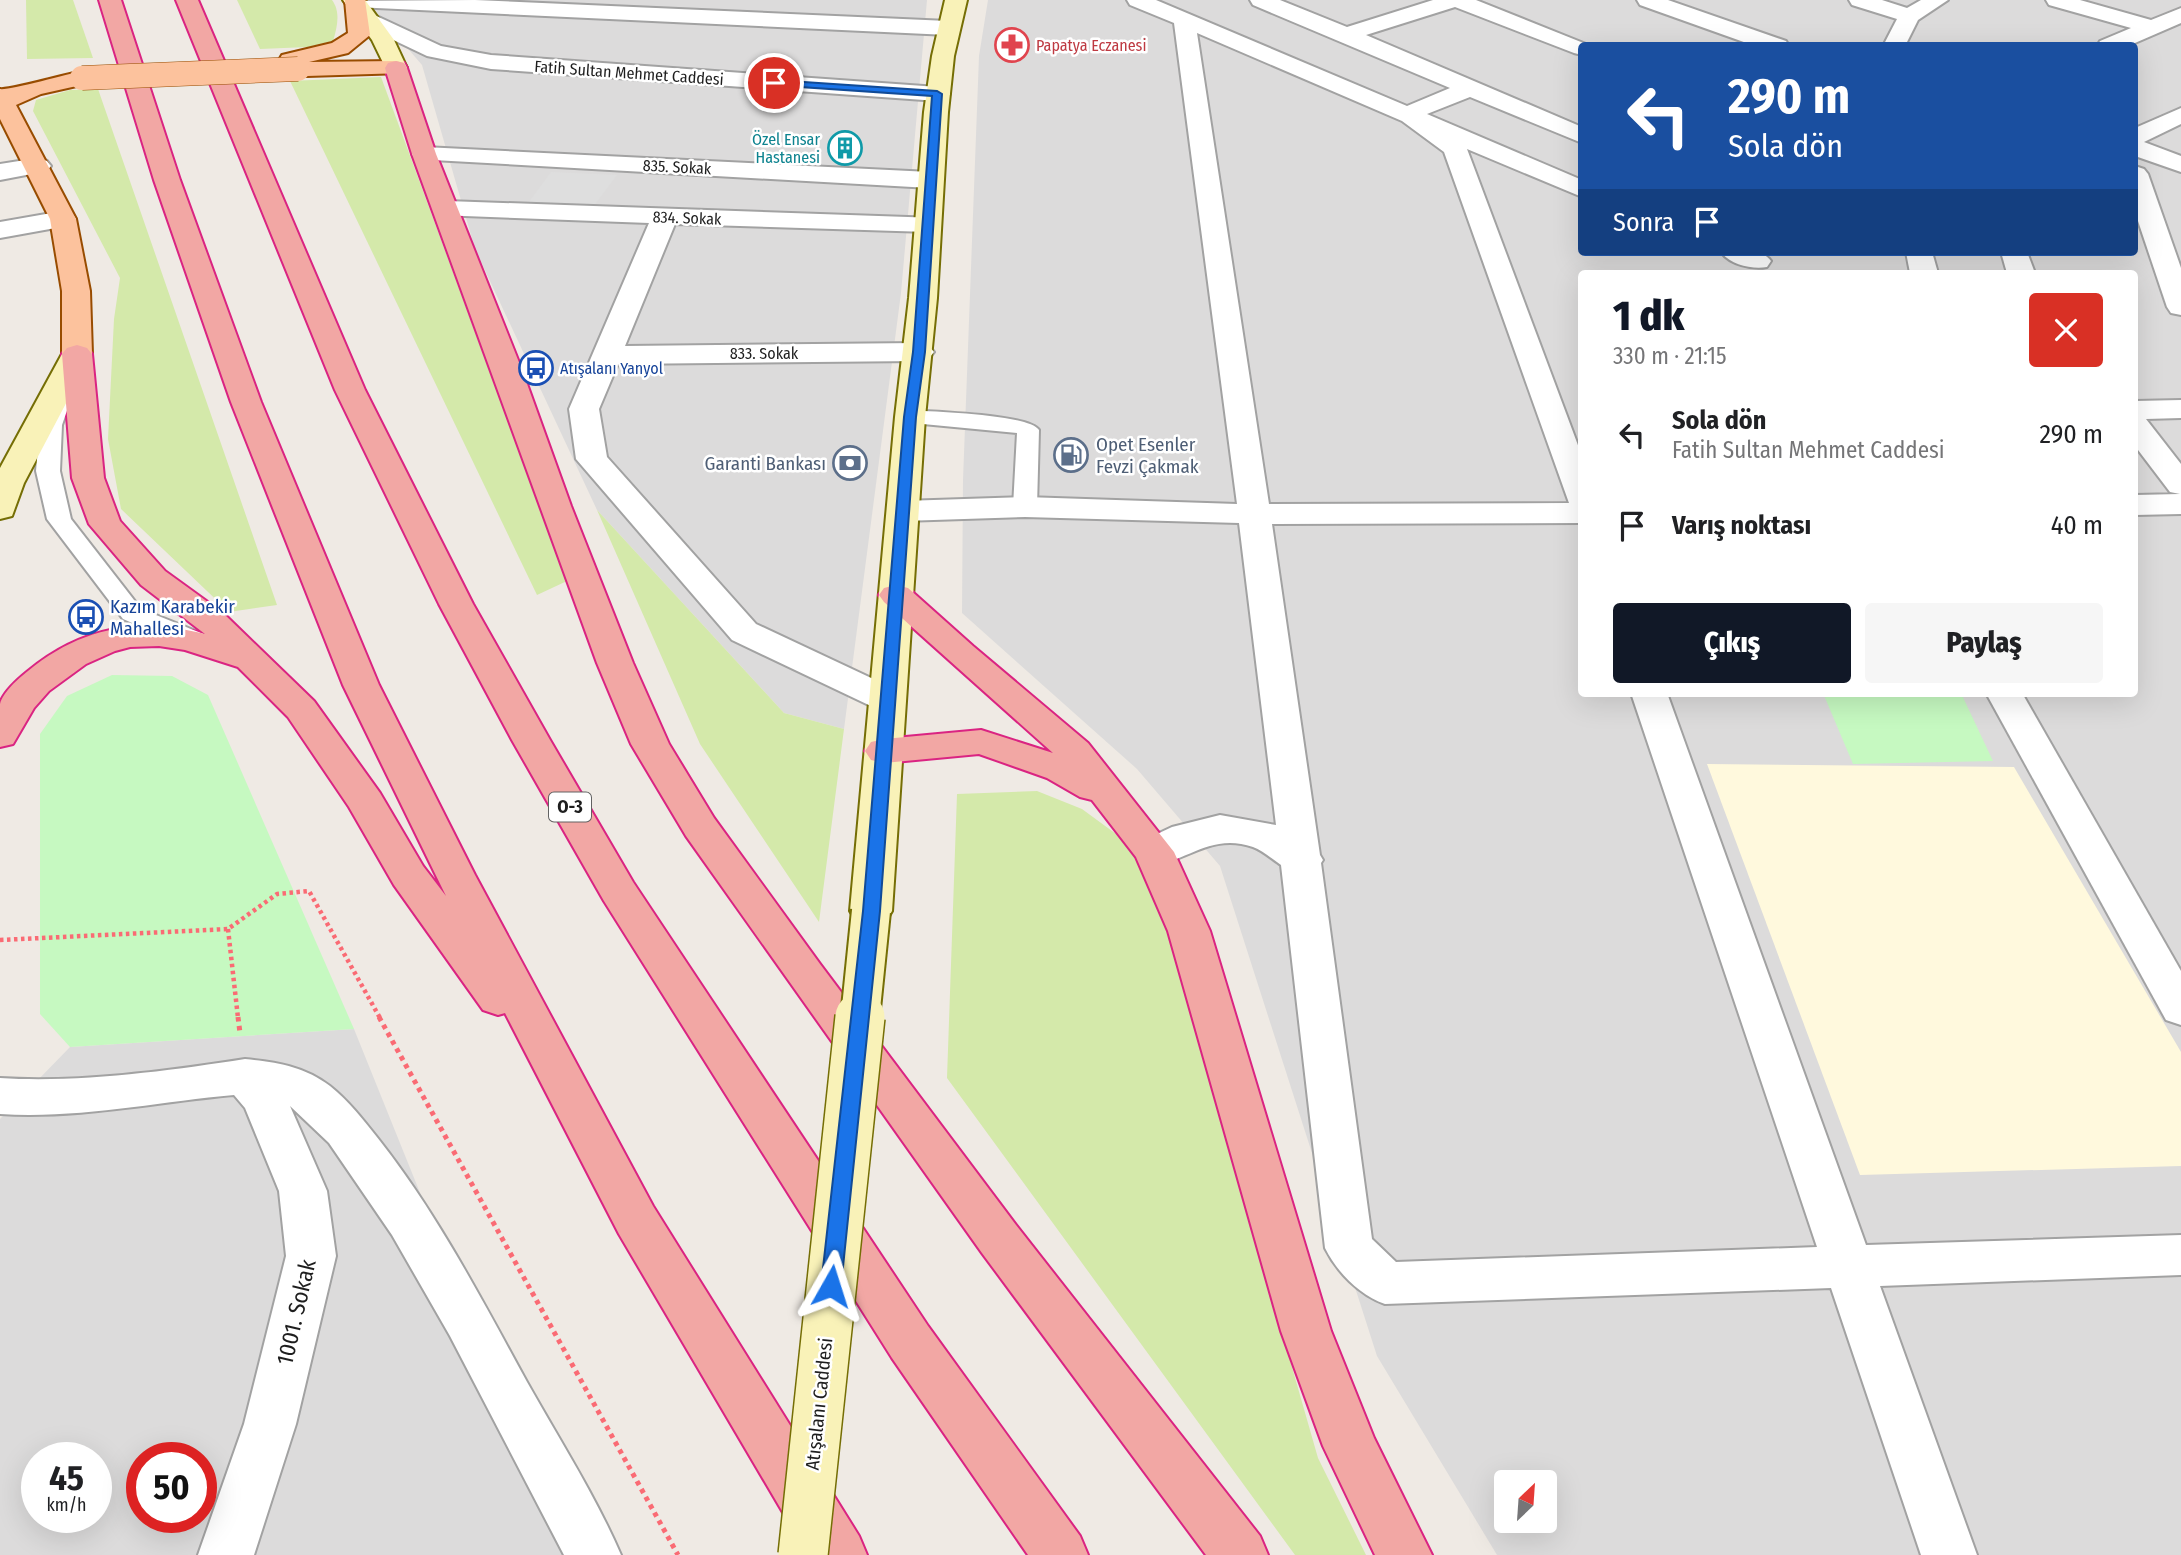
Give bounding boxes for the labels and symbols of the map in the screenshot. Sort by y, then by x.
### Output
pharmacy icon: Papatya Eczanesi [993,26,1031,64]
place label: Papatya Eczanesi [1036,36,1146,55]
pin [744,53,804,113]
street label: Fatih Sultan Mehmet Caddesi [534,57,724,89]
building icon: Özel Ensar Hastanesi [826,129,864,167]
place label: Özel Ensar Hastanesi [752,130,820,167]
street label: 835. Sokak [642,156,712,178]
street label: 834. Sokak [652,207,722,229]
street label: 833. Sokak [730,344,799,363]
bus stop icon: Atışalanı Yanyol [517,349,555,387]
place label: Atışalanı Yanyol [560,359,663,378]
place label: Opet Esenler Fevzi Çakmak [1096,433,1199,478]
fuel station icon: Opet Esenler Fevzi Çakmak [1052,436,1090,474]
bank icon: Garanti Bankası [831,444,869,482]
place label: Garanti Bankası [705,452,826,475]
place label: Kazım Karabekir Mahallesi [110,595,235,640]
bus stop icon: Kazım Karabekir Mahallesi [67,598,105,636]
road number: O-3 [549,792,591,822]
position arrow [794,1249,868,1323]
street label: 1001. Sokak [270,1256,322,1368]
street label: Atışalanı Caddesi [801,1337,837,1471]
speed limit sign: 50 [126,1442,217,1533]
north arrow [1494,1470,1558,1533]

